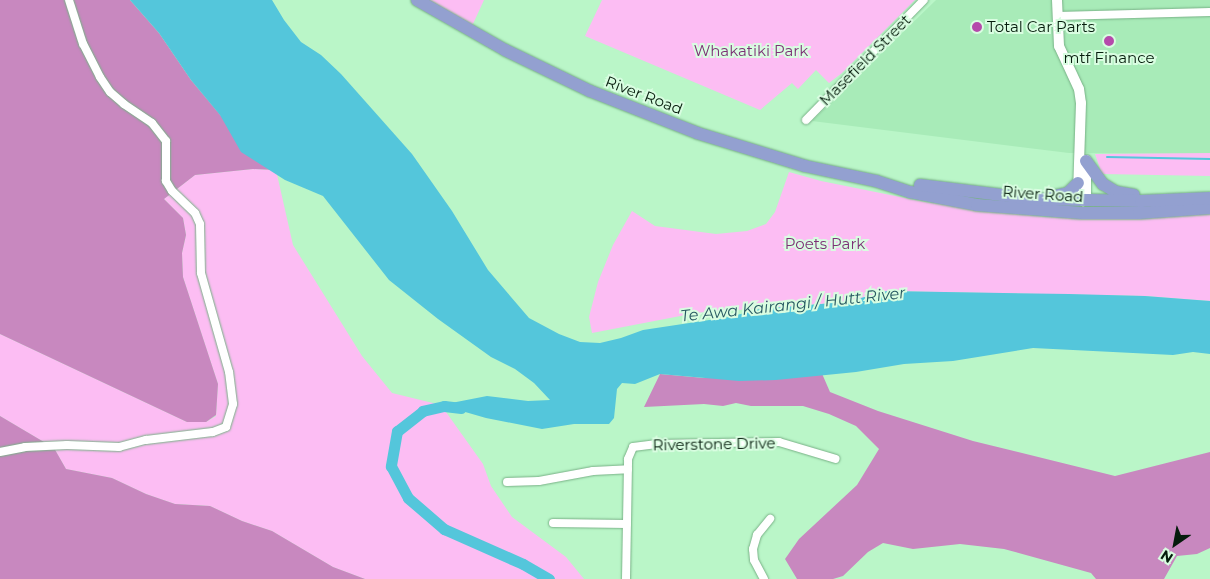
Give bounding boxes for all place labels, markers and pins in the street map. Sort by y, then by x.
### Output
place label: Total Car Parts [987,18,1095,36]
marker: Total Car Parts [971,21,983,33]
marker: mtf Finance [1103,35,1115,47]
place label: mtf Finance [1063,49,1155,67]

